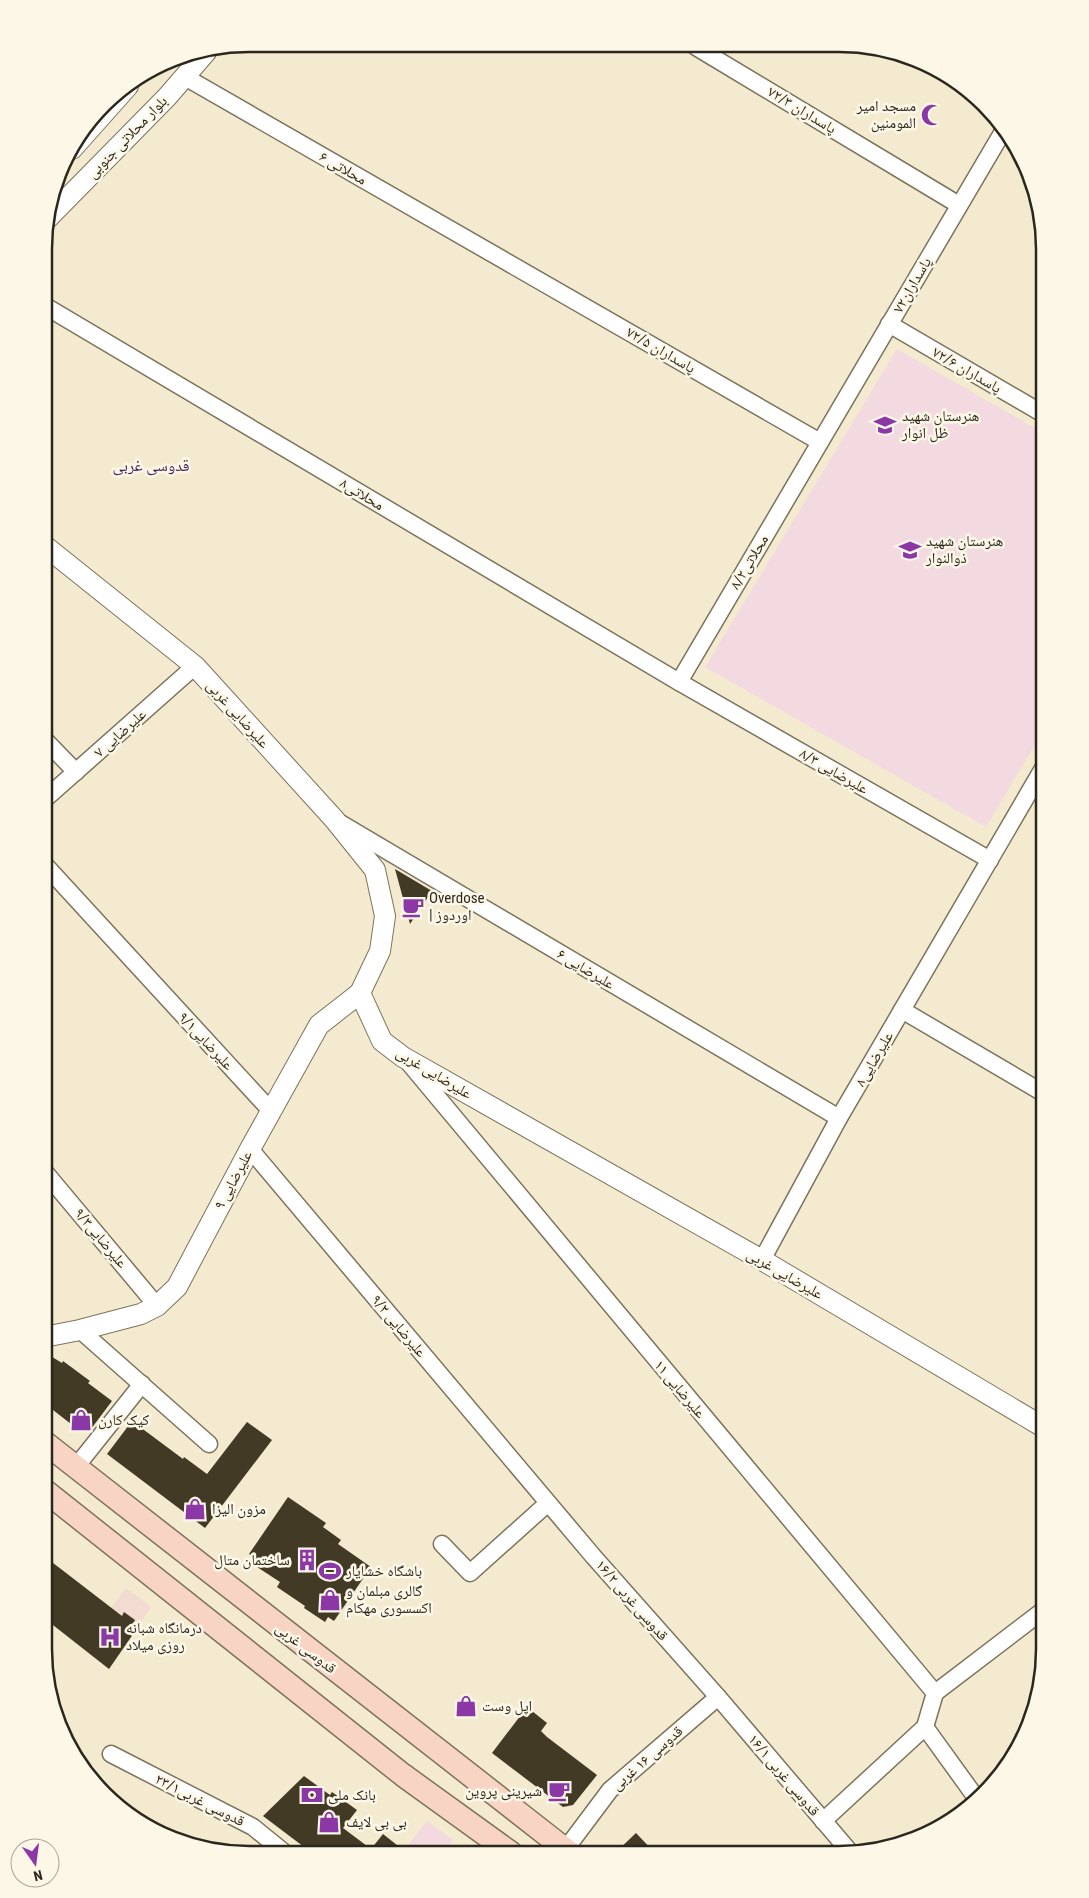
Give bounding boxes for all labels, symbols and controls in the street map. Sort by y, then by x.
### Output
street label: ۷۲/۳ پاسداران [764,82,840,138]
street label: بلوار محلاتی جنوبی [83,92,172,183]
place label: مسجد امیر المومنین [856,97,916,133]
mosque icon: مسجد امیر المومنین [919,102,945,128]
street label: ۶ محلاتی [316,147,370,190]
street label: پاسداران۷۲ [889,254,936,316]
street label: ۷۲/۵ پاسداران [623,323,699,378]
street label: ۷۲/۶ پاسداران [929,343,1005,398]
place label: هنرستان شهید ظل انوار [901,407,979,443]
school or university icon: هنرستان شهید ظل انوار [872,412,898,438]
district label: قدوسی غربی [113,456,189,476]
street label: محلاتی۸ [336,474,387,515]
street label: محلاتی۸/۲ [726,531,773,593]
place label: هنرستان شهید ذوالنوار [925,532,1003,567]
school or university icon: هنرستان شهید ذوالنوار [897,537,923,563]
street label: علیرضایی غربی [202,676,273,753]
street label: ۷ علیرضایی [90,705,151,762]
street label: ۸/۳ علیرضایی [796,744,872,799]
place label: Overdose | اوردوز [429,889,485,924]
cafe icon: Overdose | اوردوز [400,894,426,920]
street label: ۶ علیرضایی [553,945,618,994]
street label: علیرضایی۹/۱ [174,1008,238,1075]
street label: علیرضایی۸ [851,1028,898,1090]
street label: علیرضایی غربی [392,1043,476,1104]
street label: ۹ علیرضایی [210,1147,257,1213]
street label: علیرضایی۹/۳ [70,1204,132,1273]
street label: علیرضایی غربی [743,1245,827,1304]
street label: ۹/۲ علیرضایی [367,1291,431,1362]
street label: ۱۱ علیرضایی [650,1356,710,1423]
shop icon: کیک کارن [68,1407,94,1433]
place label: کیک کارن [98,1411,149,1430]
shop icon: مزون الیزا [182,1496,208,1522]
place label: مزون الیزا [212,1500,266,1519]
building icon: ساختمان متال [294,1547,320,1573]
place label: ساختمان متال [214,1551,290,1570]
street label: ۱۶/۲ قدوسی غربی [591,1556,672,1645]
sports icon: باشگاه خشایار [317,1558,343,1584]
place label: باشگاه خشایار [345,1562,422,1580]
place label: گالری مبلمان و اکسسوری مهکام [346,1582,432,1618]
shop icon: گالری مبلمان و اکسسوری مهکام [317,1587,343,1613]
place label: درمانگاه شبانه روزی میلاد [126,1619,202,1655]
street label: قدوسی غربی [271,1619,340,1678]
hospital icon: درمانگاه شبانه روزی میلاد [97,1624,123,1650]
shop icon: اپل وست [453,1693,479,1719]
place label: اپل وست [482,1697,532,1716]
street label: قدوسی ۱۶ غربی [607,1722,687,1795]
street label: ۱۶/۱ قدوسی غربی [744,1730,823,1820]
street label: قدوسی غربی۲۳/۱ [152,1770,248,1831]
cafe icon: شیرینی پروین [546,1778,572,1804]
bank icon: بانک ملی [299,1782,325,1808]
place label: شیرینی پروین [465,1782,542,1801]
place label: بانک ملی [328,1786,376,1805]
shop icon: بی بی لایف [316,1809,342,1835]
place label: بی بی لایف [346,1813,407,1832]
north arrow [10,1838,60,1888]
text: N [32,1867,44,1884]

